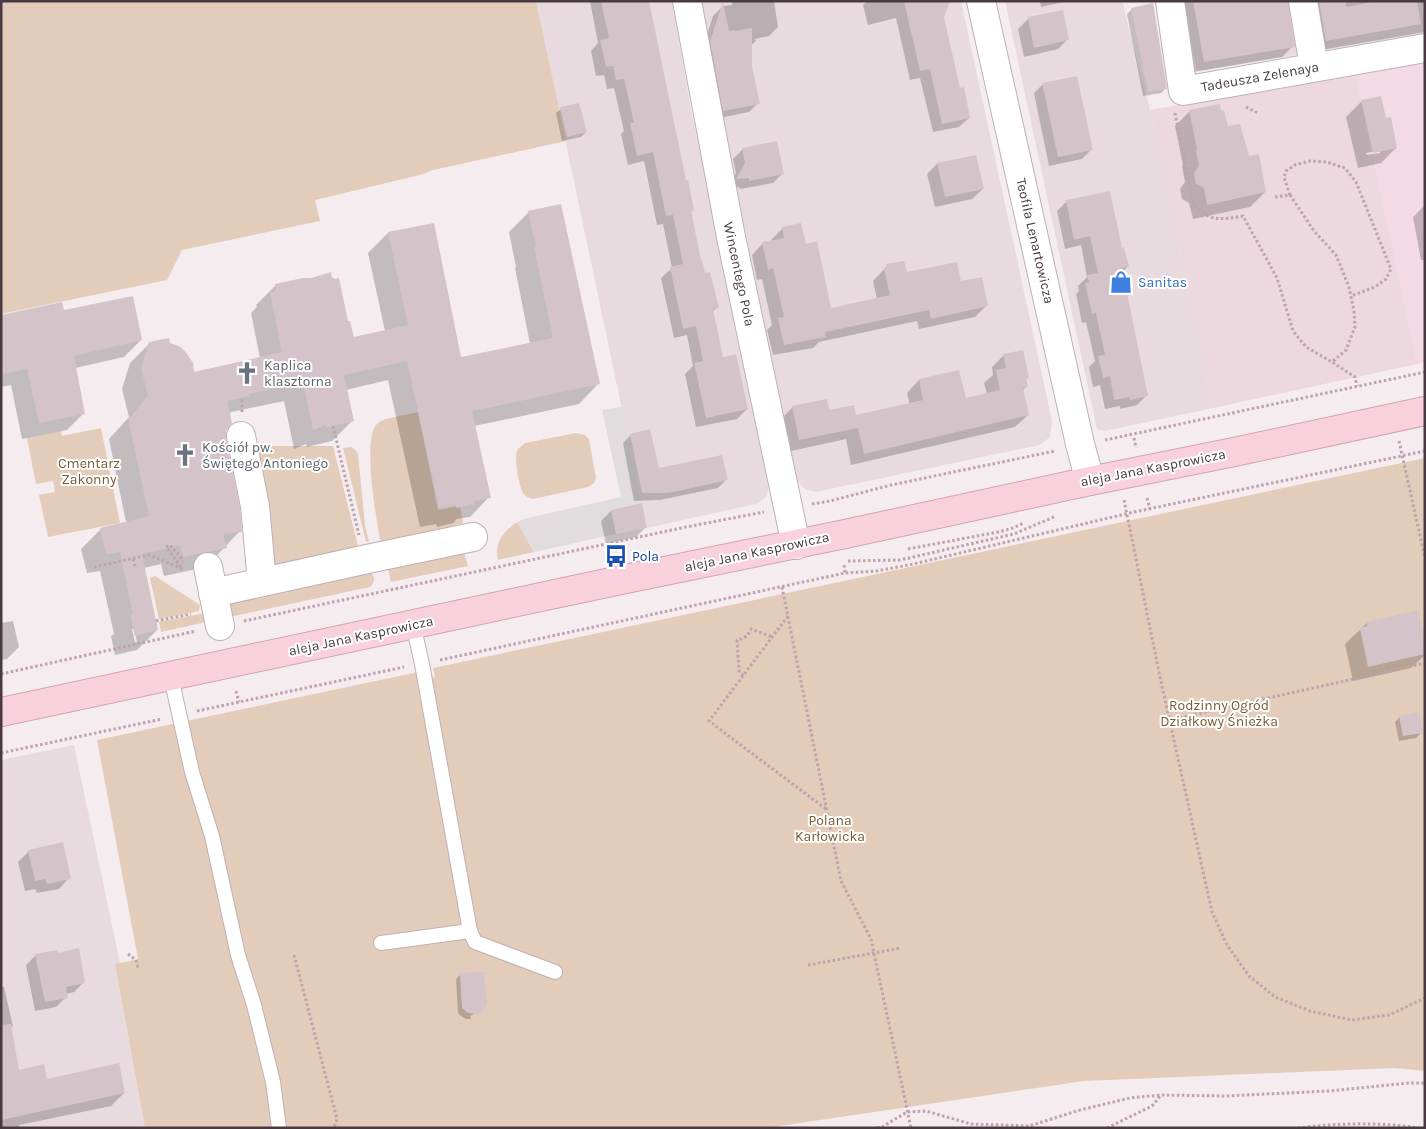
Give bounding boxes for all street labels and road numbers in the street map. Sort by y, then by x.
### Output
street label: Tadeusza Zelenaya [1200,58,1320,96]
street label: Teofila Lenartowicza [1012,176,1058,306]
street label: Wincentego Pola [720,220,758,328]
street label: aleja Jana Kasprowicza [1079,446,1227,490]
street label: aleja Jana Kasprowicza [683,528,831,576]
street label: aleja Jana Kasprowicza [287,612,435,660]

